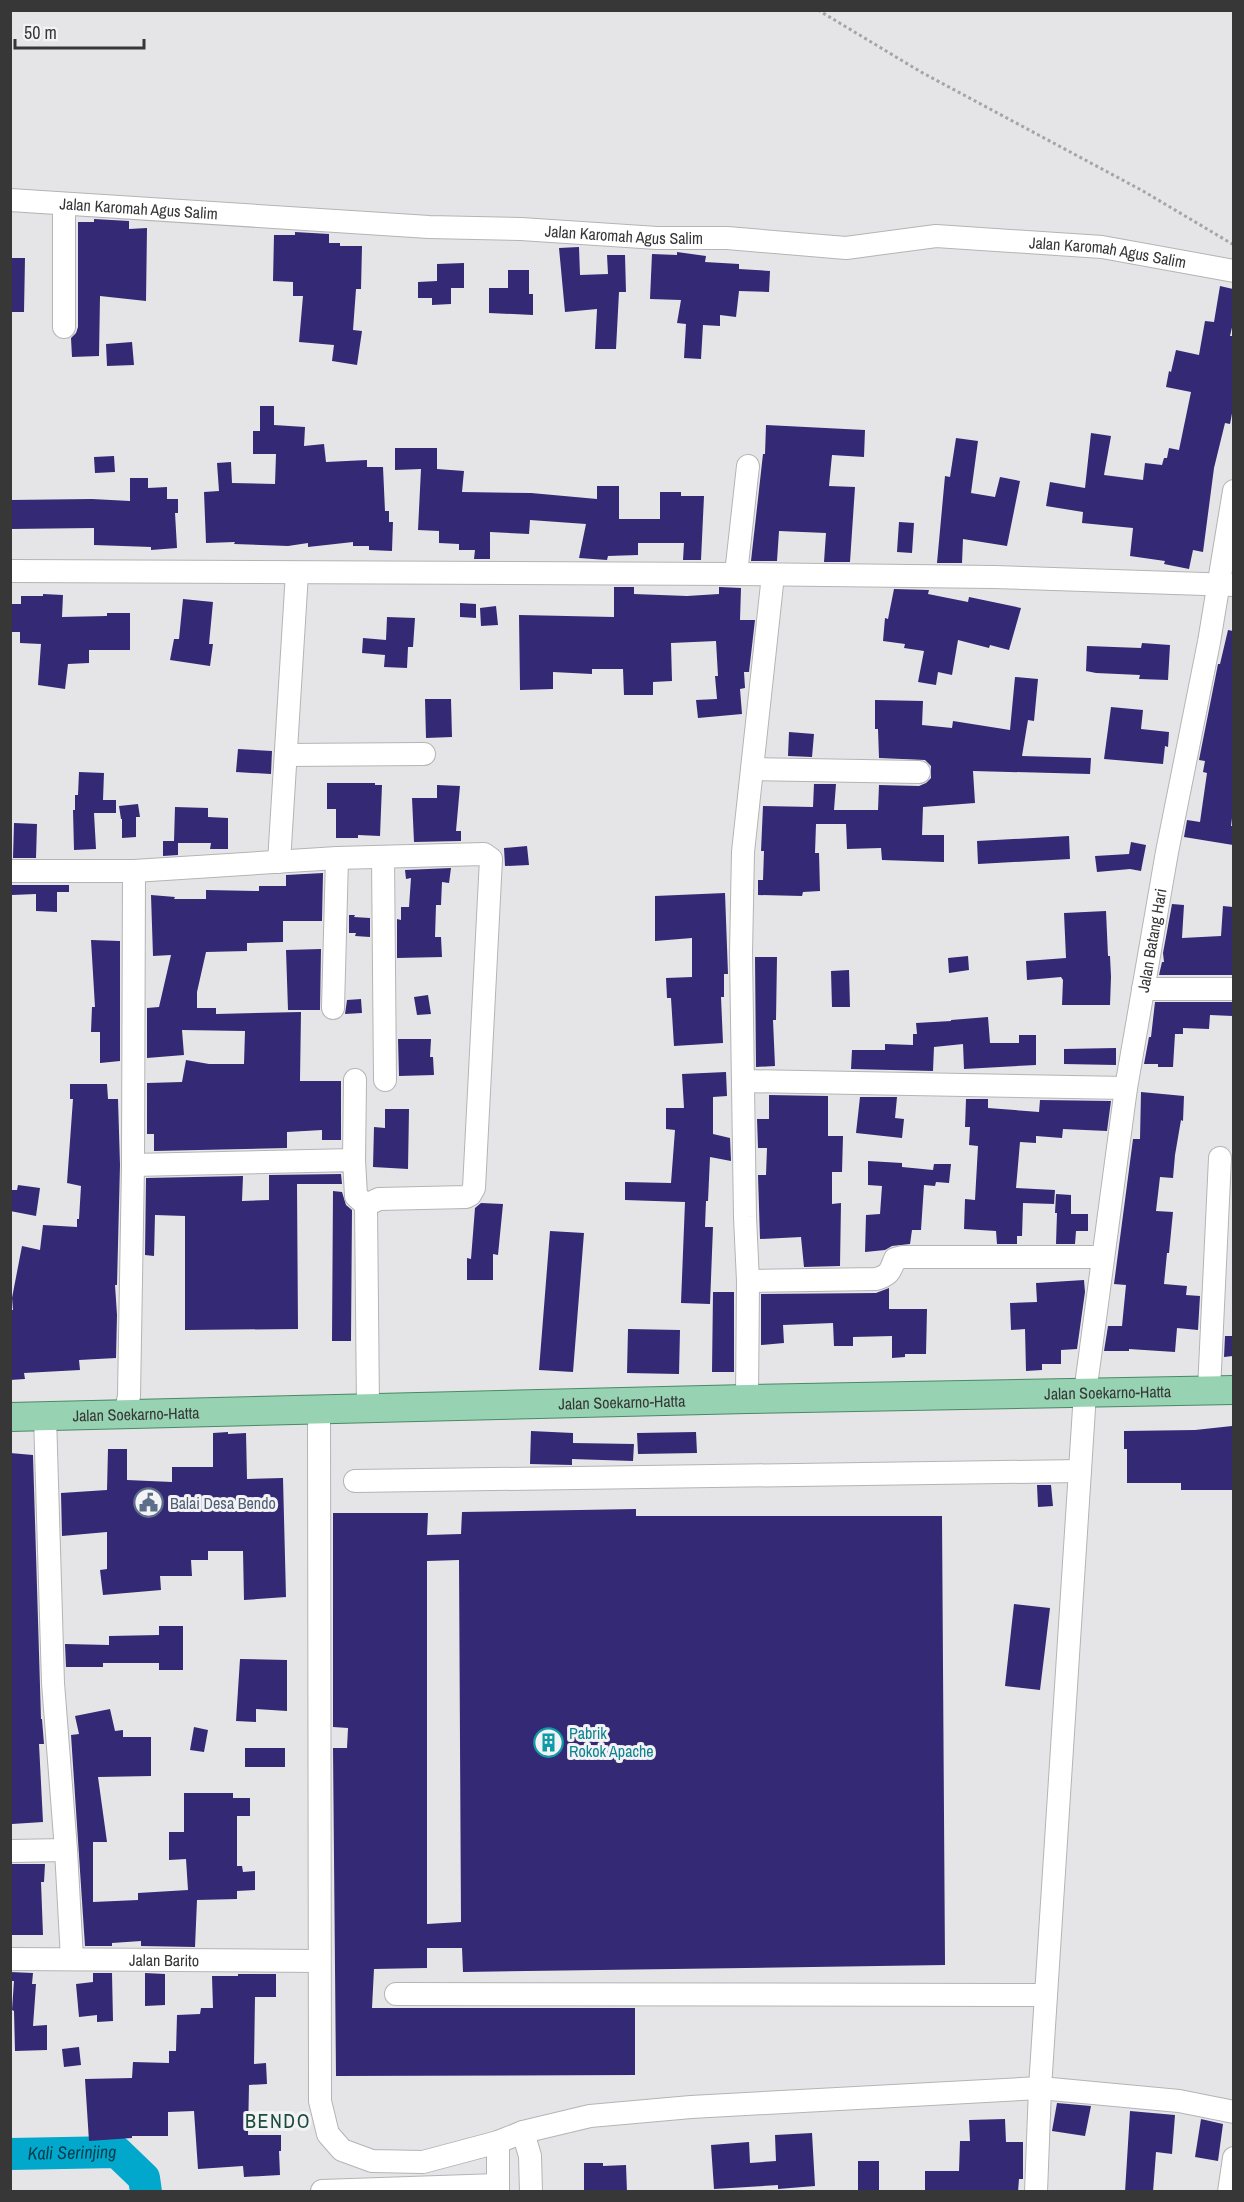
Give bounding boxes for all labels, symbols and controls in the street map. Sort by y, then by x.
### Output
scale bar [15,12,144,50]
text: 50 m [24,20,57,45]
street label: Jalan Karomah Agus Salim [59,192,218,224]
street label: Jalan Karomah Agus Salim [544,220,703,249]
street label: Jalan Karomah Agus Salim [1028,231,1188,273]
street label: Jalan Batang Hari [1132,887,1171,994]
street label: Jalan Soekarno-Hatta [1044,1380,1172,1405]
street label: Jalan Soekarno-Hatta [558,1389,686,1415]
street label: Jalan Soekarno-Hatta [72,1401,200,1426]
public building icon: Balai Desa Bendo [133,1487,165,1519]
place label: Balai Desa Bendo [170,1492,276,1514]
place label: Pabrik Rokok Apache [569,1722,654,1762]
building icon: Pabrik Rokok Apache [532,1726,564,1758]
street label: Jalan Barito [129,1949,199,1971]
district label: BENDO [245,2107,311,2134]
water label: Kali Serinjing [27,2139,117,2166]

